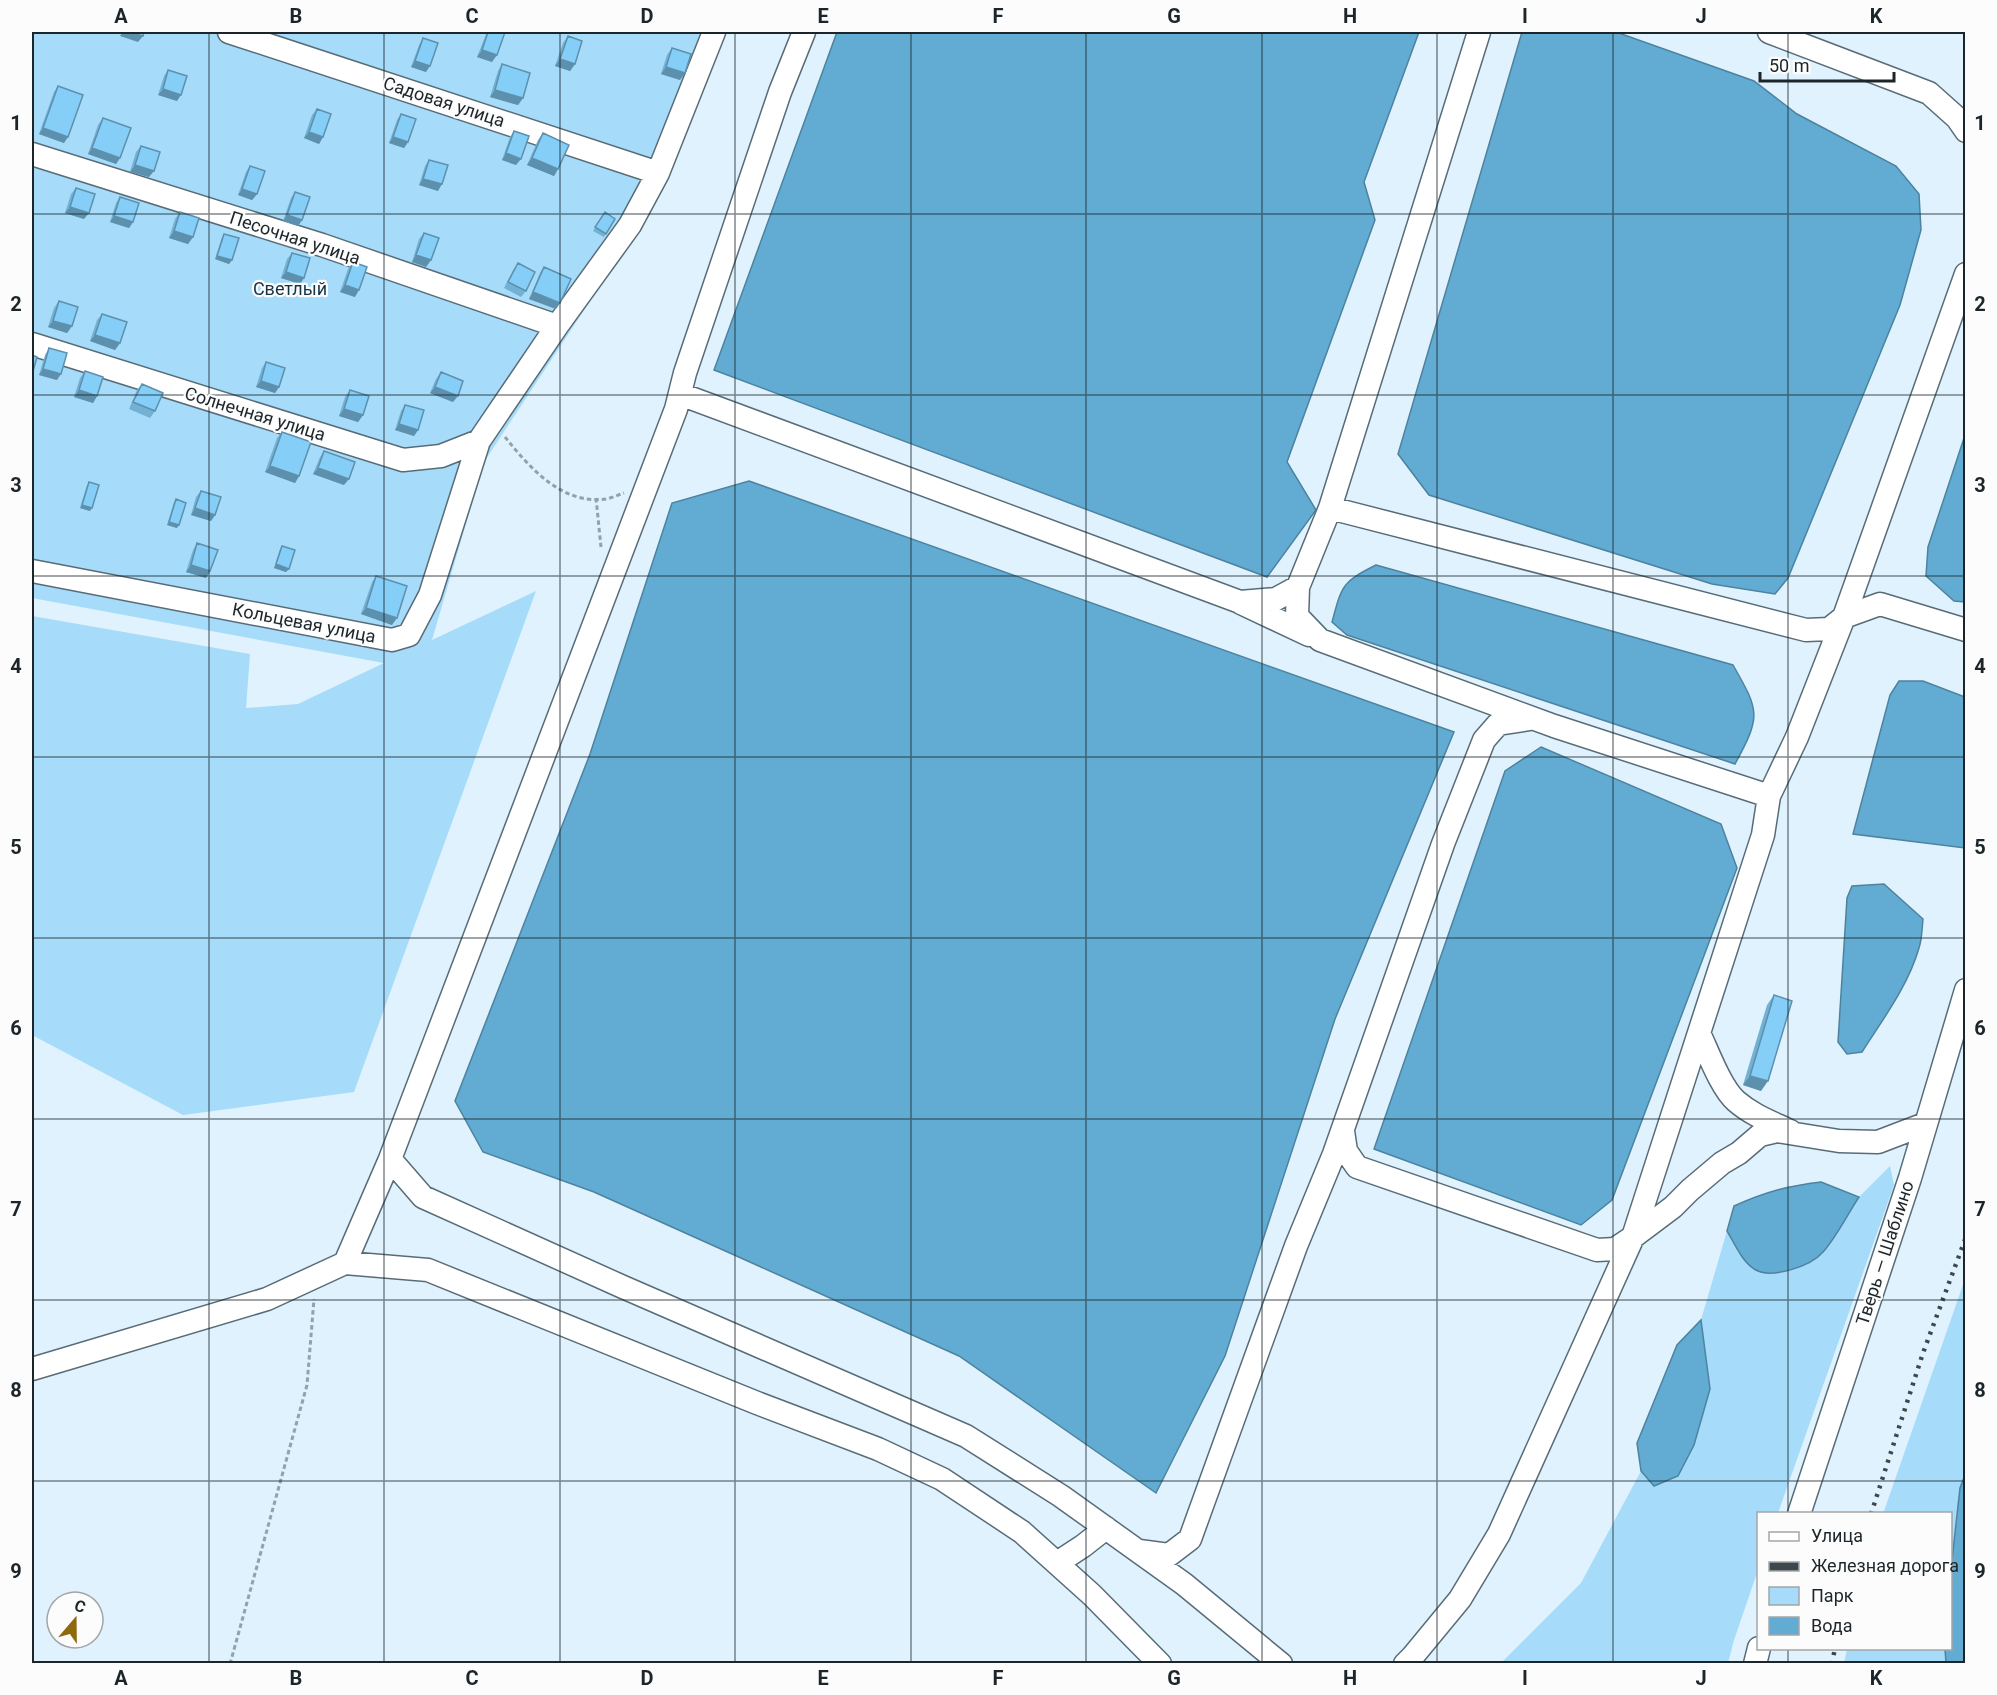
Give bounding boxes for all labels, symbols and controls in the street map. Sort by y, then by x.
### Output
text: A [114,4,128,28]
text: B [290,4,302,28]
text: C [465,4,479,28]
text: D [641,4,654,28]
text: E [817,4,829,28]
text: F [993,4,1004,28]
text: G [1167,4,1181,28]
text: H [1343,4,1357,28]
text: I [1522,4,1528,28]
text: J [1695,4,1707,28]
text: K [1870,4,1883,28]
scale bar [1760,45,1894,83]
text: 50 m [1769,55,1809,76]
street label: Садовая улица [381,72,508,131]
text: 1 [10,111,22,135]
text: 1 [1974,111,1986,135]
street label: Песочная улица [227,207,363,268]
park label: Светлый [253,278,327,299]
text: 2 [10,292,22,316]
text: 2 [1974,292,1986,316]
street label: Солнечная улица [182,382,328,445]
text: 3 [10,473,22,497]
text: 3 [1974,473,1986,497]
street label: Кольцевая улица [231,598,378,647]
text: 4 [10,654,22,678]
text: 4 [1974,654,1986,678]
text: 5 [10,835,22,859]
text: 5 [1974,835,1986,859]
text: 6 [10,1016,22,1040]
text: 6 [1974,1016,1986,1040]
street label: Тверь — Шаблино [1851,1178,1918,1328]
text: 7 [10,1197,22,1221]
text: 7 [1974,1197,1986,1221]
text: 8 [10,1378,22,1402]
text: 8 [1974,1378,1986,1402]
legend [1757,1512,1952,1650]
text: Улица [1811,1525,1863,1546]
text: Железная дорога [1811,1555,1959,1576]
text: 9 [10,1559,22,1583]
text: 9 [1974,1559,1986,1583]
text: Парк [1811,1585,1854,1606]
north arrow [45,1590,105,1650]
text: С [72,1596,88,1617]
text: Вода [1811,1615,1853,1636]
text: A [114,1666,128,1690]
text: B [290,1666,302,1690]
text: C [465,1666,479,1690]
text: D [641,1666,654,1690]
text: E [817,1666,829,1690]
text: F [993,1666,1004,1690]
text: G [1167,1666,1181,1690]
text: H [1343,1666,1357,1690]
text: I [1522,1666,1528,1690]
text: J [1695,1666,1707,1690]
text: K [1870,1666,1883,1690]

